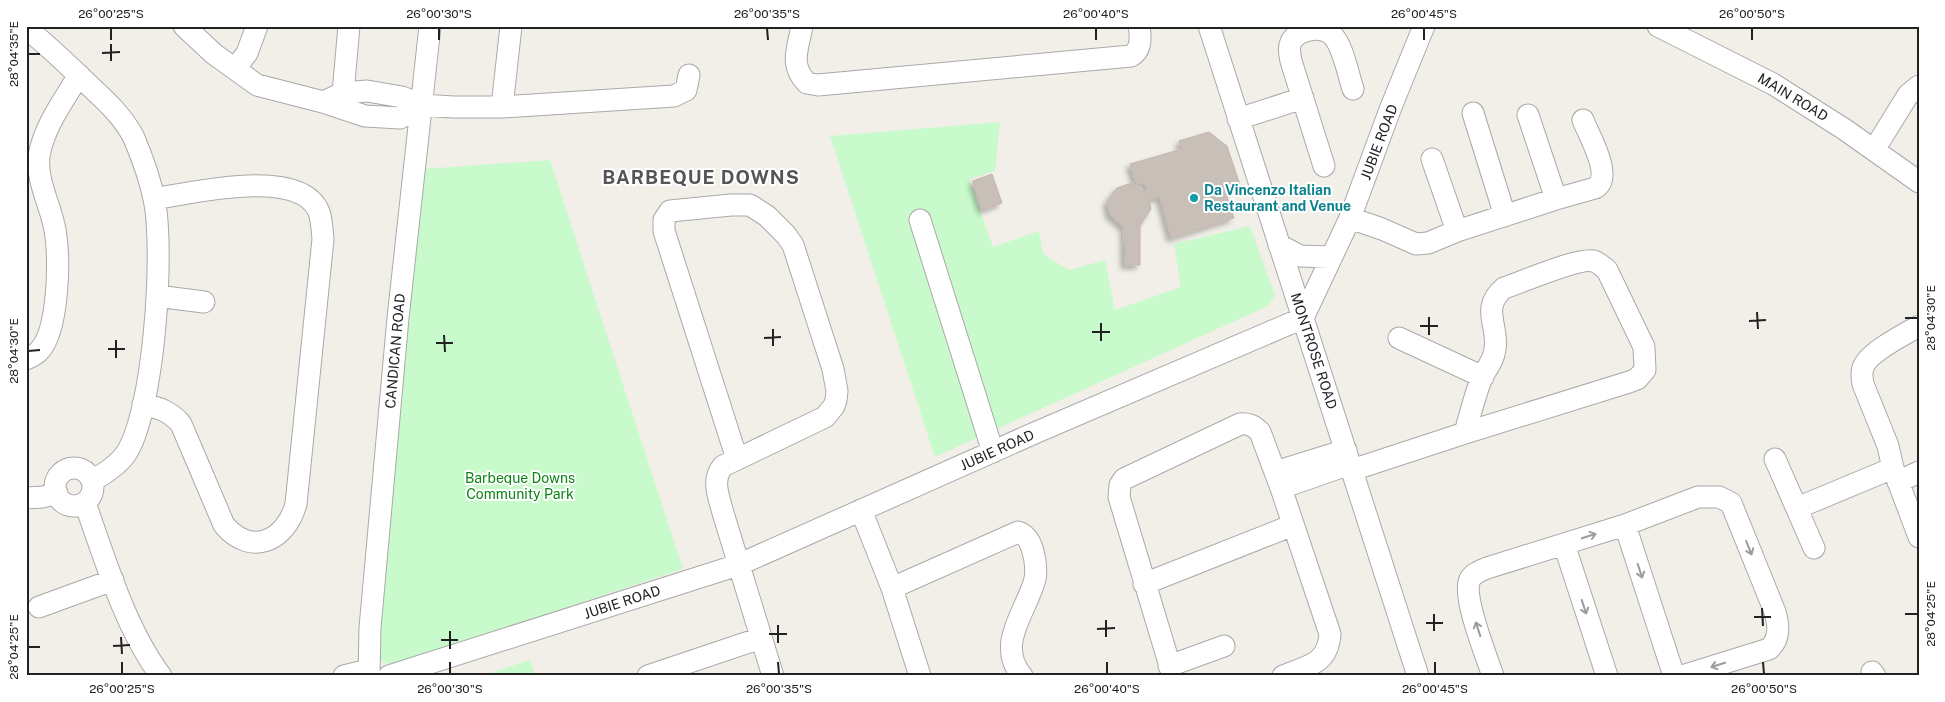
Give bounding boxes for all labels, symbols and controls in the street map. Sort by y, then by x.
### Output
text: 26°00'25"S [78,7,144,21]
text: 26°00'30"S [406,7,472,21]
text: 26°00'35"S [734,7,800,21]
text: 26°00'40"S [1063,7,1129,21]
text: 26°00'45"S [1391,7,1457,21]
text: 26°00'50"S [1719,7,1785,21]
text: 28°04'35"E [7,21,21,87]
street label: MAIN ROAD [1755,70,1831,124]
street label: JUBIE ROAD [1357,102,1401,182]
district label: BARBEQUE DOWNS [602,166,800,188]
place label: Da Vincenzo Italian Restaurant and Venue [1204,182,1351,214]
marker: Da Vincenzo Italian Restaurant and Venue [1188,192,1200,204]
text: 28°04'30"E [1924,285,1938,351]
street label: MONTROSE ROAD [1288,291,1340,411]
street label: CANDICAN ROAD [382,293,408,409]
text: 28°04'30"E [7,318,21,384]
street label: JUBIE ROAD [957,427,1037,473]
park label: Barbeque Downs Community Park [465,470,575,502]
one-way arrow [1581,531,1597,541]
one-way arrow [1745,540,1755,555]
one-way arrow [1636,563,1645,579]
text: 28°04'25"E [1924,581,1938,647]
street label: JUBIE ROAD [582,582,662,622]
one-way arrow [1580,599,1590,615]
text: 28°04'25"E [7,614,21,680]
one-way arrow [1473,622,1483,638]
one-way arrow [1710,660,1726,670]
text: 26°00'25"S [89,682,155,696]
text: 26°00'30"S [417,682,483,696]
text: 26°00'35"S [746,682,812,696]
text: 26°00'40"S [1074,682,1140,696]
text: 26°00'45"S [1402,682,1468,696]
text: 26°00'50"S [1731,682,1797,696]

